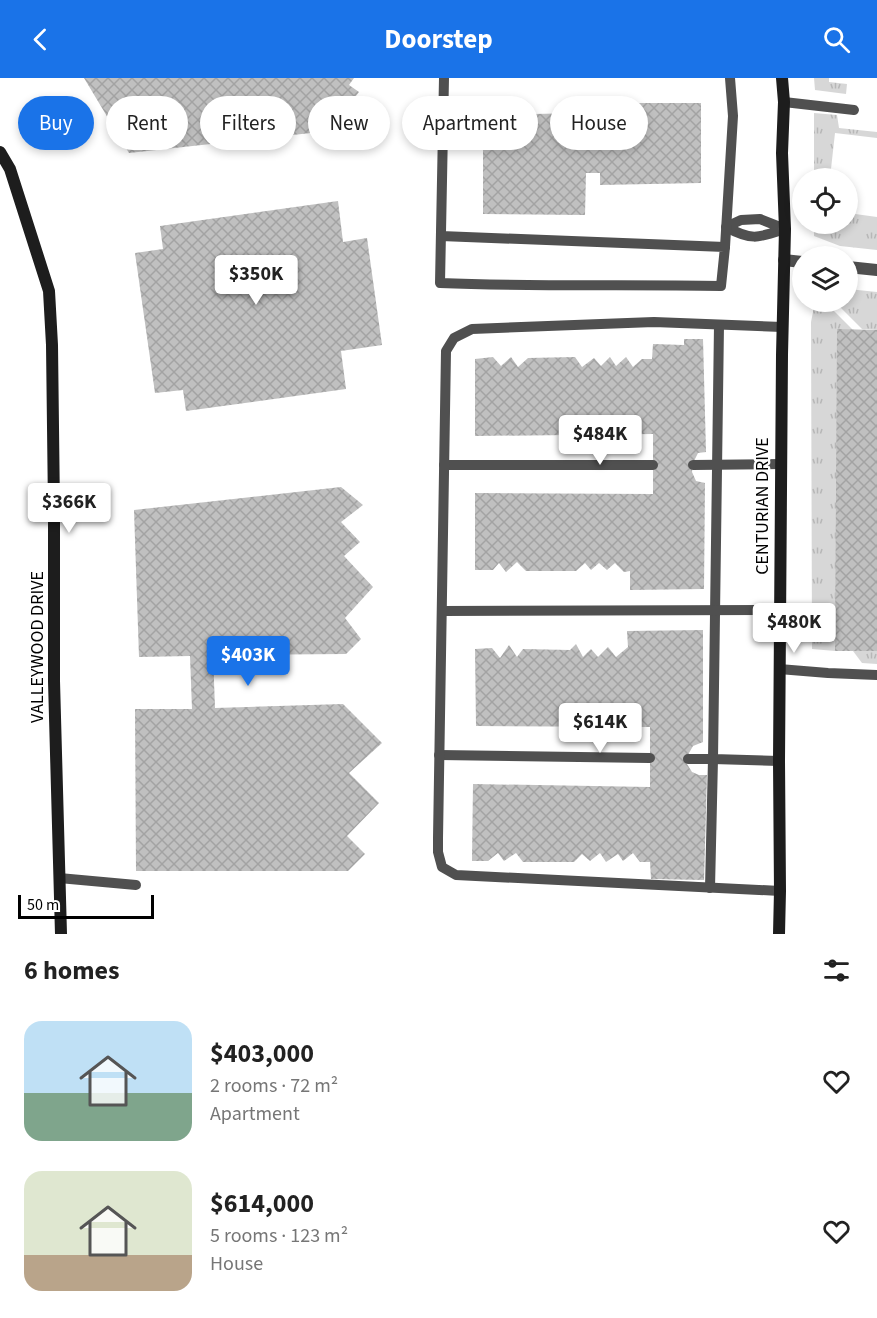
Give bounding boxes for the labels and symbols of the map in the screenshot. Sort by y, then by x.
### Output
pin: $350K [214,255,298,306]
pin: $484K [558,415,642,466]
street label: CENTURIAN DRIVE [750,437,775,575]
pin: $366K [27,483,111,534]
street label: VALLEYWOOD DRIVE [25,571,50,723]
pin: $480K [752,603,836,654]
pin: $403K [206,636,290,687]
pin: $614K [558,703,642,754]
scale bar [18,892,154,920]

